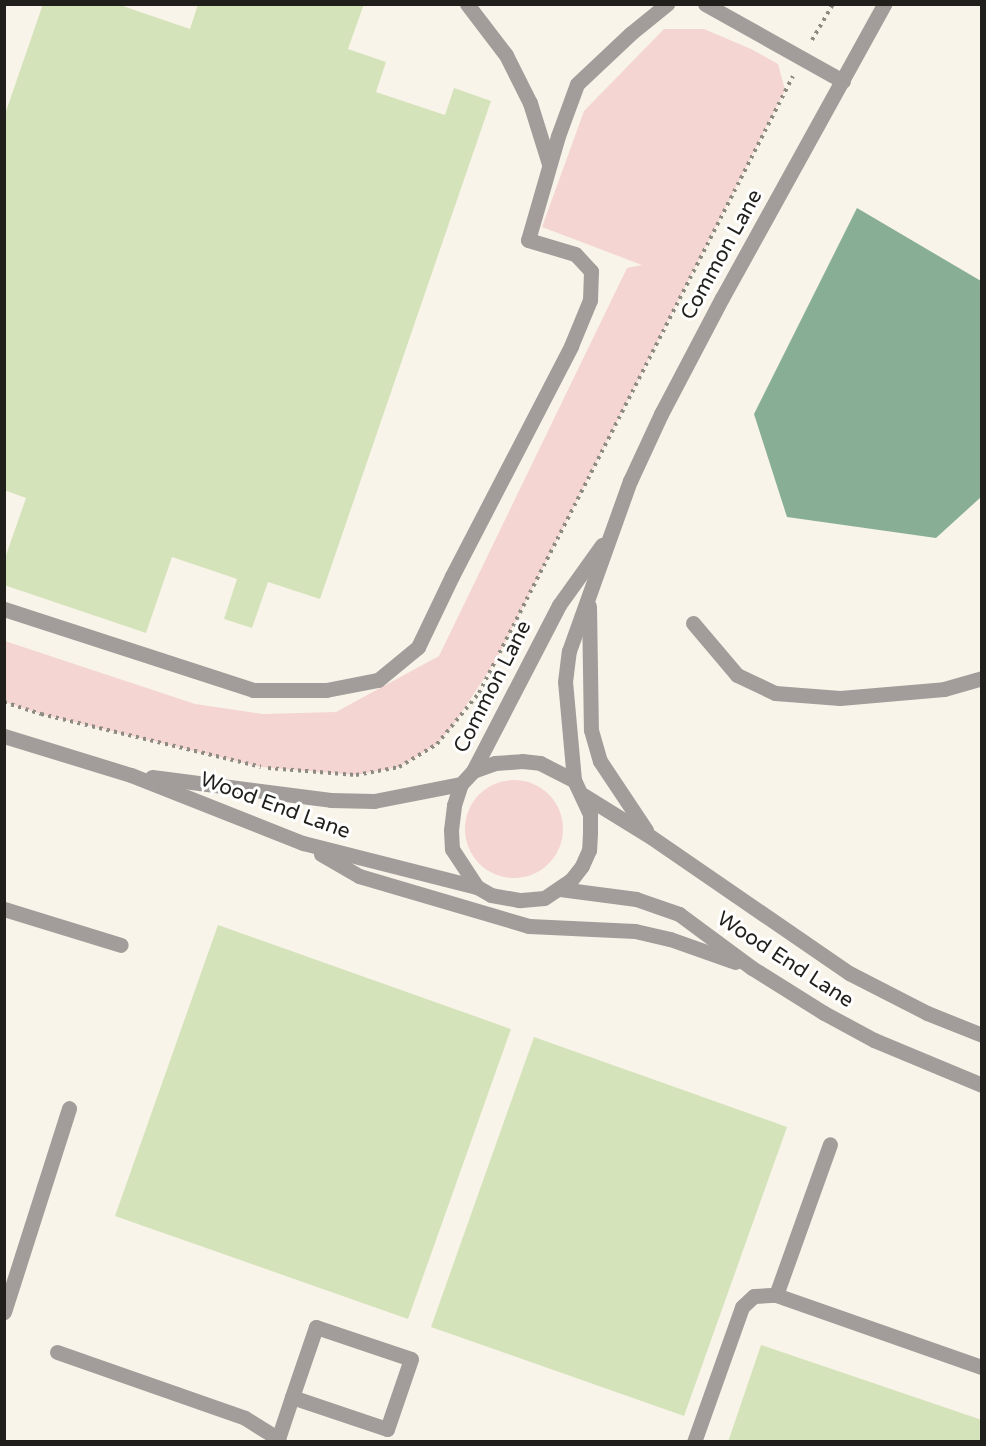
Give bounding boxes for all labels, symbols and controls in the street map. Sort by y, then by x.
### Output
street label: Common Lane [676,185,768,325]
street label: Common Lane [449,617,537,757]
street label: Wood End Lane [197,767,353,845]
street label: Wood End Lane [712,906,858,1014]

